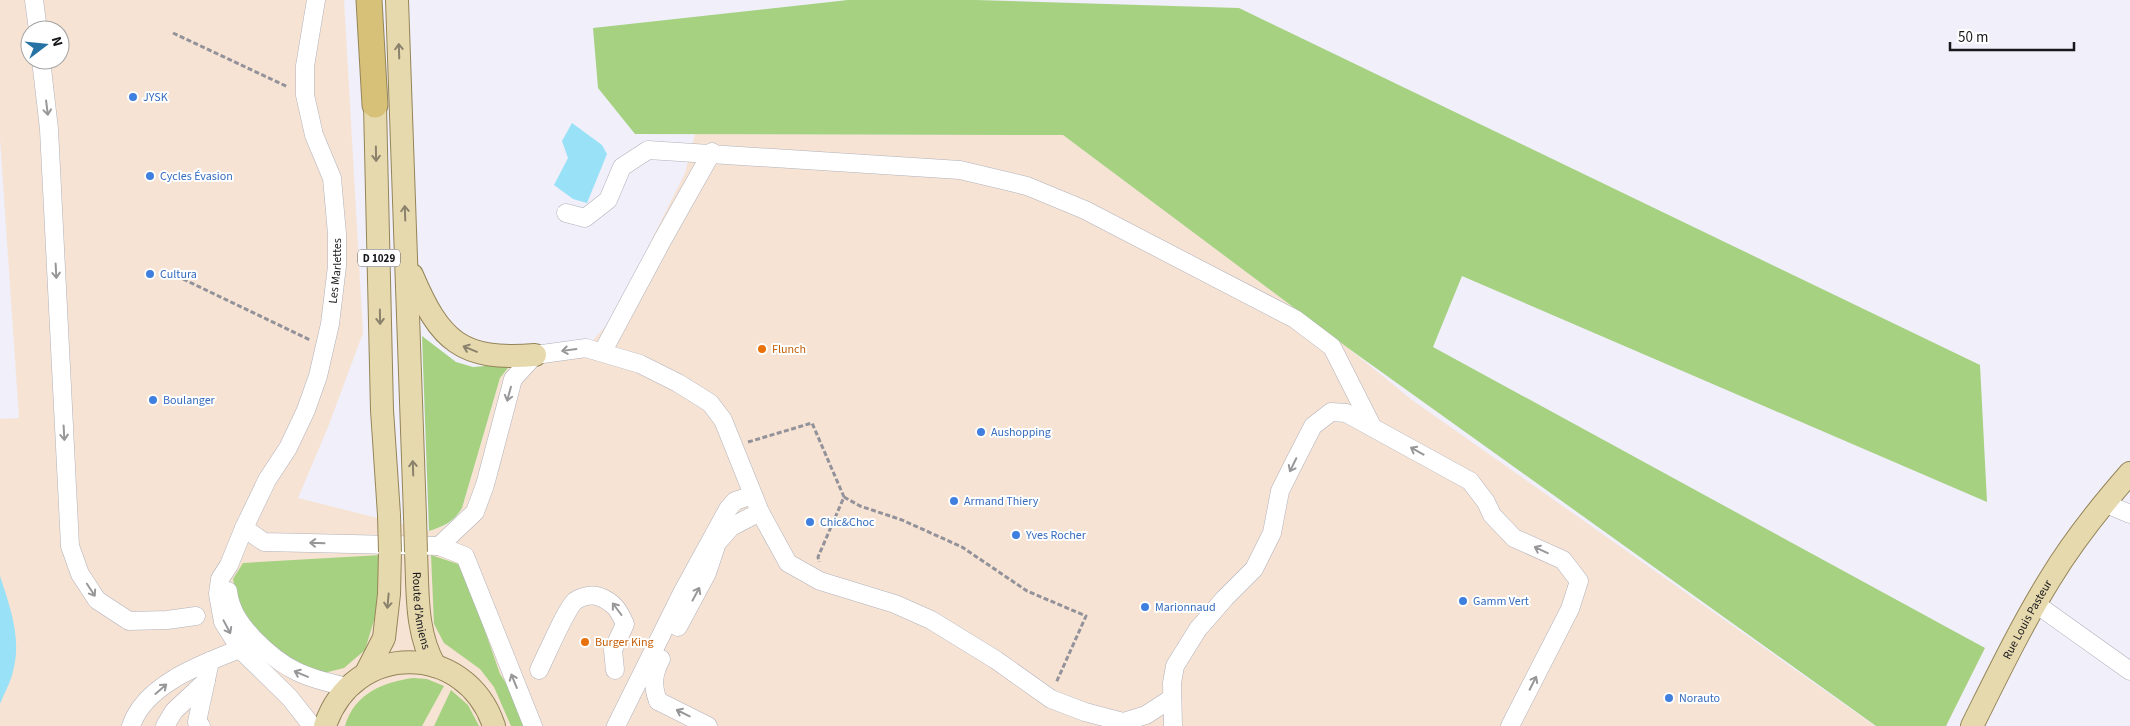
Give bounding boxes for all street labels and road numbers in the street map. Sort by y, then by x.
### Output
street label: Les Marlettes [324,238,346,305]
road number: D 1029 [358,250,400,266]
street label: Route d'Amiens [408,572,435,652]
street label: Rue Louis Pasteur [1998,576,2057,662]

